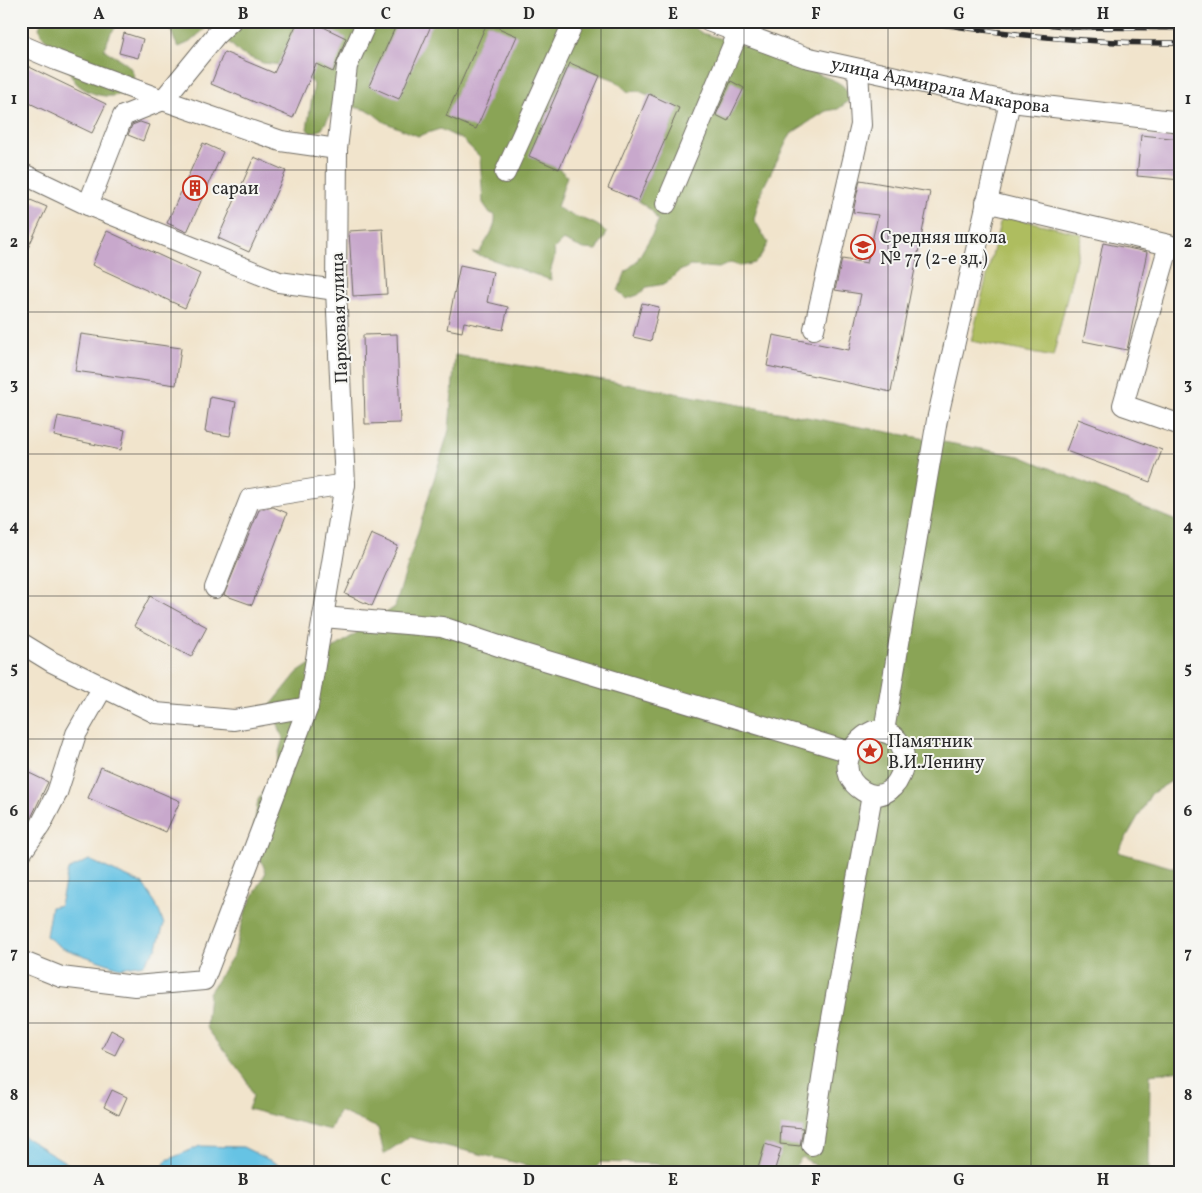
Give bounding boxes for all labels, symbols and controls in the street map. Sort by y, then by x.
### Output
text: A [93,4,105,26]
text: B [238,4,249,26]
text: C [381,4,391,26]
text: D [523,4,535,26]
text: E [668,4,678,26]
text: F [811,4,821,26]
text: G [953,4,965,26]
text: H [1097,4,1109,26]
street label: улица Адмирала Макарова [828,52,1051,121]
text: 1 [11,89,17,111]
text: 1 [1185,89,1191,111]
building icon: сараи [182,175,208,201]
place label: сараи [212,177,259,202]
place label: Средняя школа № 77 (2-е зд.) [880,226,1007,272]
text: 2 [10,232,18,254]
text: 2 [1184,232,1192,254]
school or university icon: Средняя школа № 77 (2-е зд.) [850,234,876,260]
street label: Парковая улица [326,252,355,384]
text: 3 [10,374,18,396]
text: 3 [1184,374,1192,396]
text: 4 [9,516,19,538]
text: 4 [1183,516,1193,538]
text: 5 [10,658,18,680]
text: 5 [1184,658,1192,680]
place label: Памятник В.И.Ленину [888,730,985,776]
place icon: Памятник В.И.Ленину [857,738,883,764]
text: 6 [10,801,19,823]
text: 6 [1184,801,1193,823]
text: 7 [10,943,18,965]
text: 7 [1184,943,1192,965]
text: 8 [10,1085,18,1107]
text: 8 [1184,1085,1192,1107]
text: A [93,1170,105,1192]
text: B [238,1170,249,1192]
text: C [381,1170,391,1192]
text: D [523,1170,535,1192]
text: E [668,1170,678,1192]
text: F [811,1170,821,1192]
text: G [953,1170,965,1192]
text: H [1097,1170,1109,1192]

